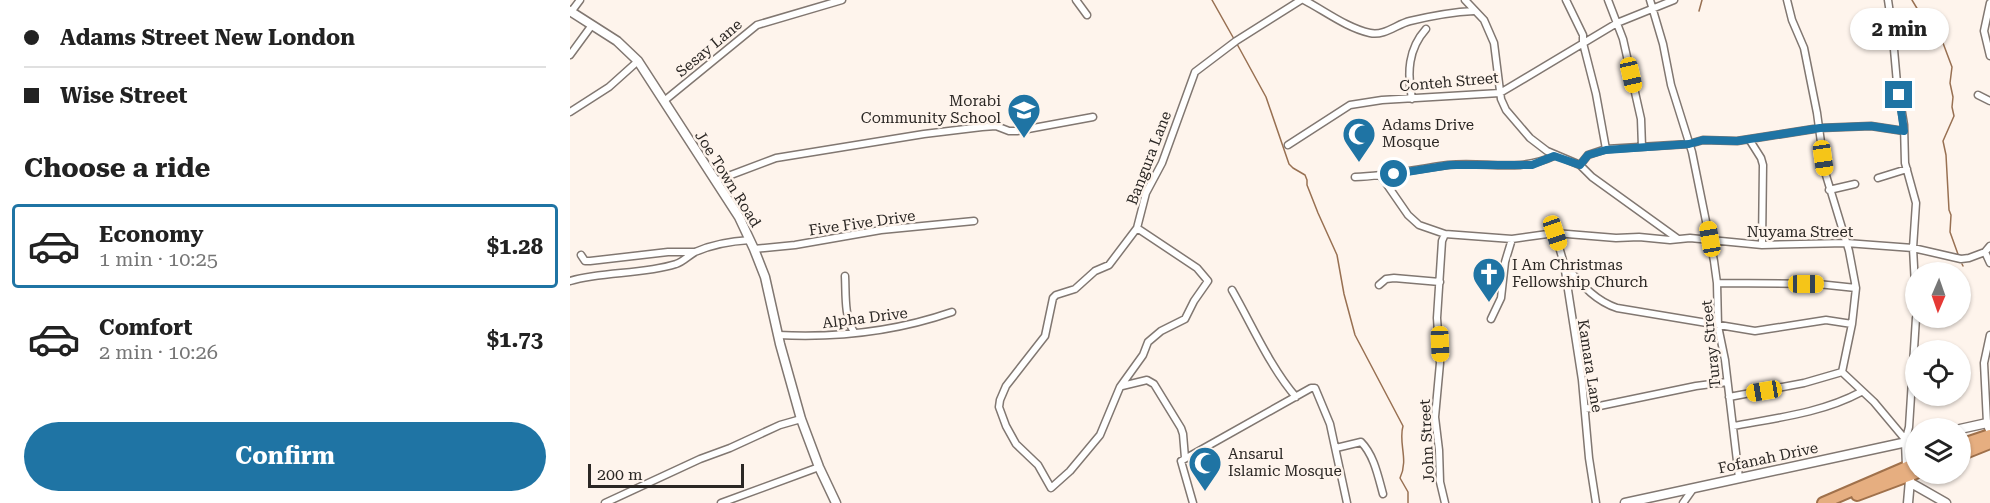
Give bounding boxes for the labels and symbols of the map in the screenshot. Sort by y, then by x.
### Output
callout: 2 min [1850,8,1948,50]
street label: Sesay Lane [672,15,746,81]
car [1618,55,1644,95]
street label: Conteh Street [1399,69,1500,95]
route end [1885,81,1912,108]
place label: Morabi Community School [861,92,1001,127]
school or university icon: Morabi Community School [1006,92,1042,139]
street label: Bangura Lane [1123,109,1175,207]
mosque icon: Adams Drive Mosque [1341,116,1377,163]
place label: Adams Drive Mosque [1382,116,1474,151]
street label: Joe Town Road [691,128,765,231]
car [1812,139,1834,177]
route start [1380,160,1407,187]
street label: Five Five Drive [807,207,917,239]
car [1541,213,1569,253]
car [1698,220,1722,258]
street label: Nuyama Street [1747,223,1854,241]
church icon: I Am Christmas Fellowship Church [1471,256,1507,303]
place label: I Am Christmas Fellowship Church [1512,256,1648,291]
north arrow [1905,262,1971,328]
car [1788,275,1824,293]
street label: Turay Street [1697,299,1725,389]
street label: Alpha Drive [821,304,909,332]
street label: Kamara Lane [1574,318,1606,414]
car [1430,326,1450,362]
car [1745,379,1783,403]
street label: John Street [1416,398,1438,483]
street label: Fofanah Drive [1716,439,1820,477]
mosque icon: Ansarul Islamic Mosque [1187,445,1223,492]
place label: Ansarul Islamic Mosque [1228,445,1342,480]
scale bar [588,461,744,488]

